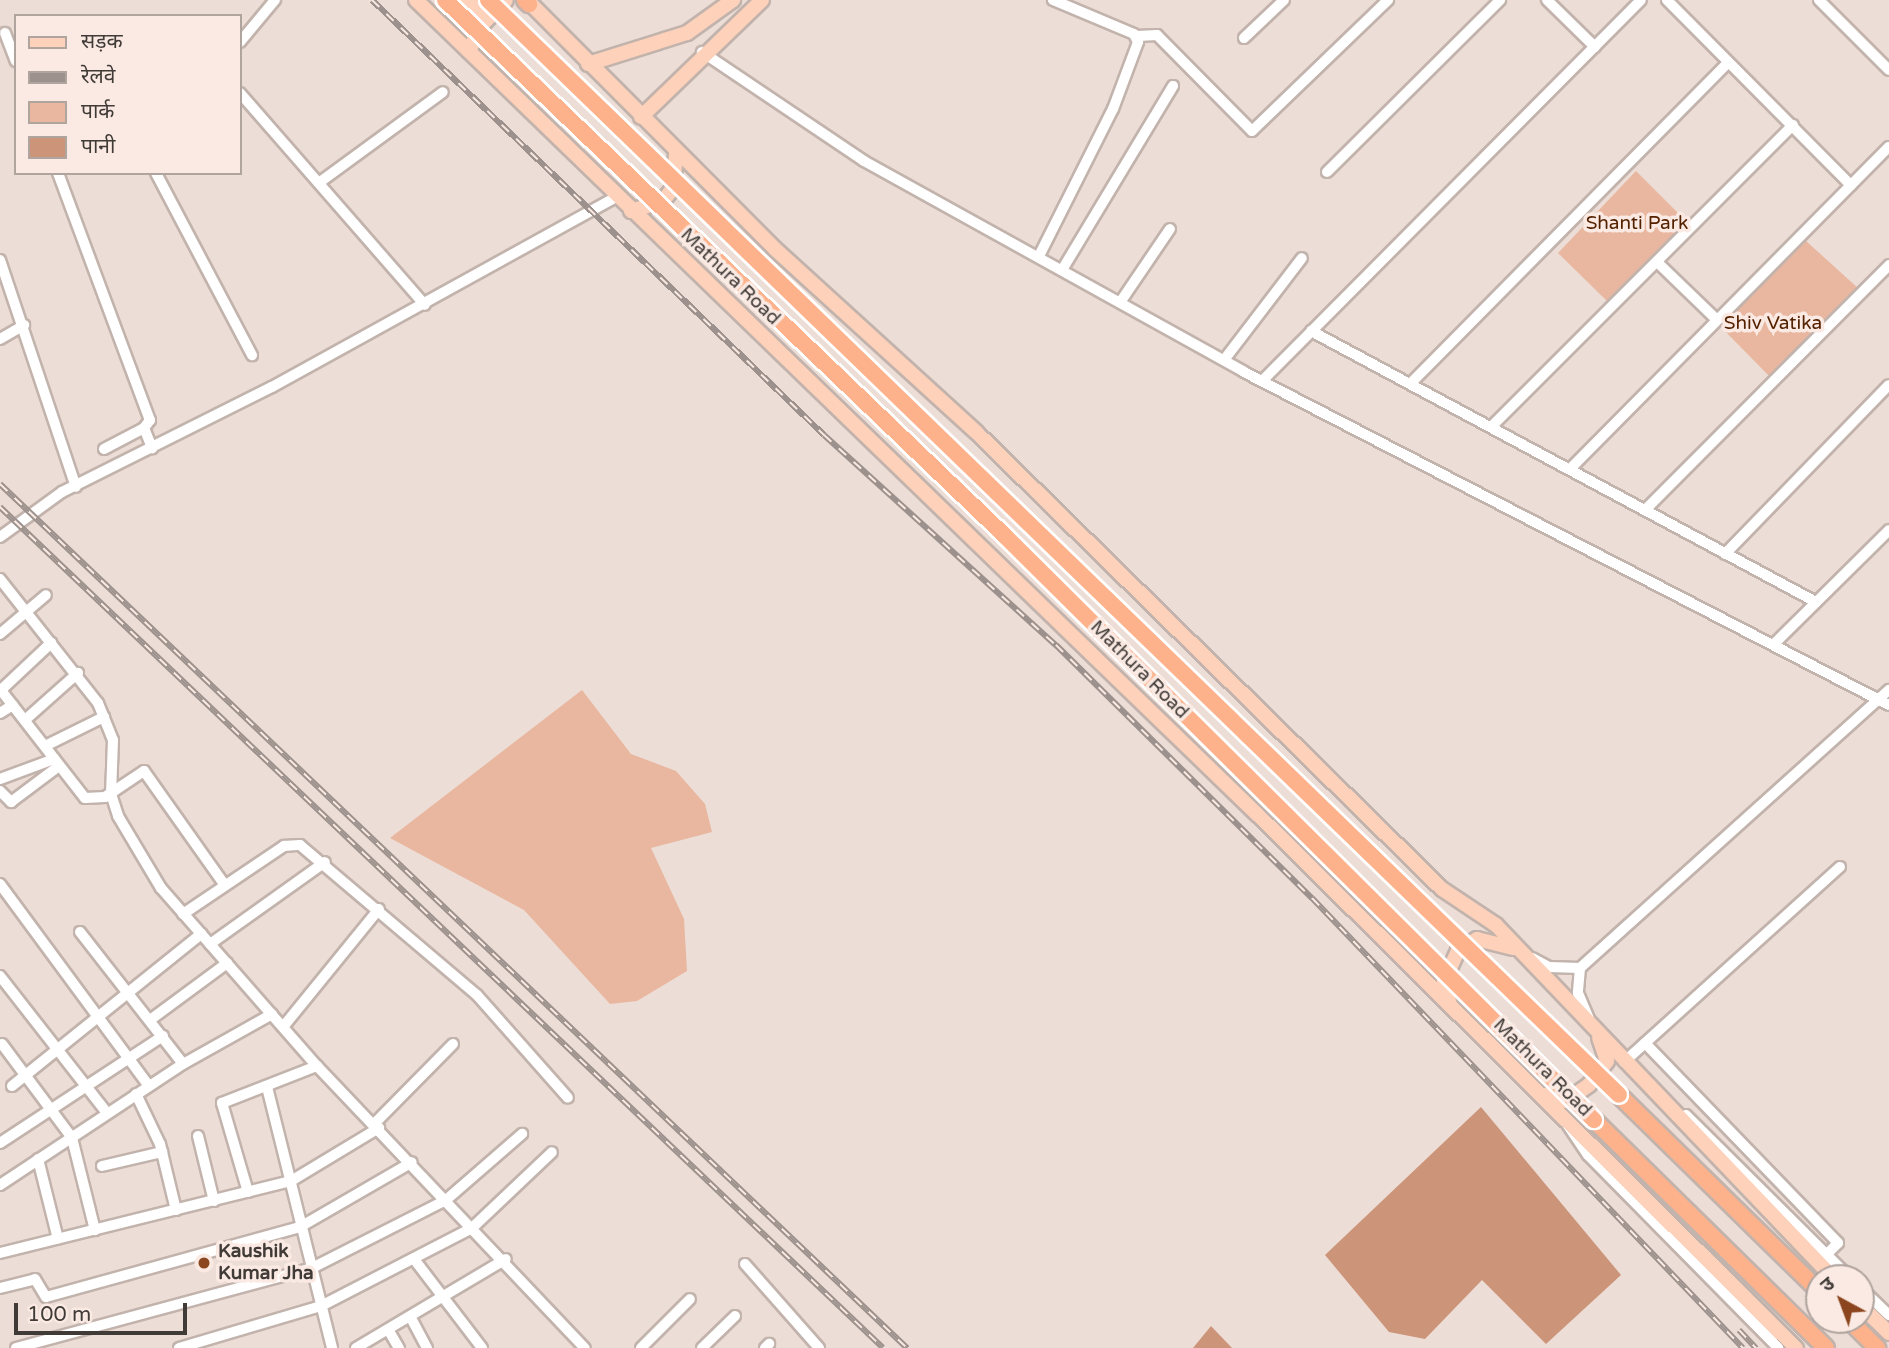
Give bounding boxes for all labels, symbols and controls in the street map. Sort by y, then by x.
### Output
legend [14,14,242,175]
text: सड़क [81,29,123,54]
text: रेलवे [81,64,116,89]
text: पार्क [81,99,115,124]
text: पानी [81,134,115,159]
park label: Shanti Park [1586,213,1688,235]
street label: Mathura Road [675,224,785,330]
park label: Shiv Vatika [1724,313,1822,335]
street label: Mathura Road [1085,616,1193,724]
street label: Mathura Road [1488,1014,1596,1122]
place label: Kaushik Kumar Jha [218,1241,314,1285]
marker: Kaushik Kumar Jha [196,1255,212,1271]
north arrow [1805,1264,1875,1334]
text: उ [1816,1273,1839,1297]
scale bar [18,1288,191,1332]
text: 100 m [27,1302,91,1327]

